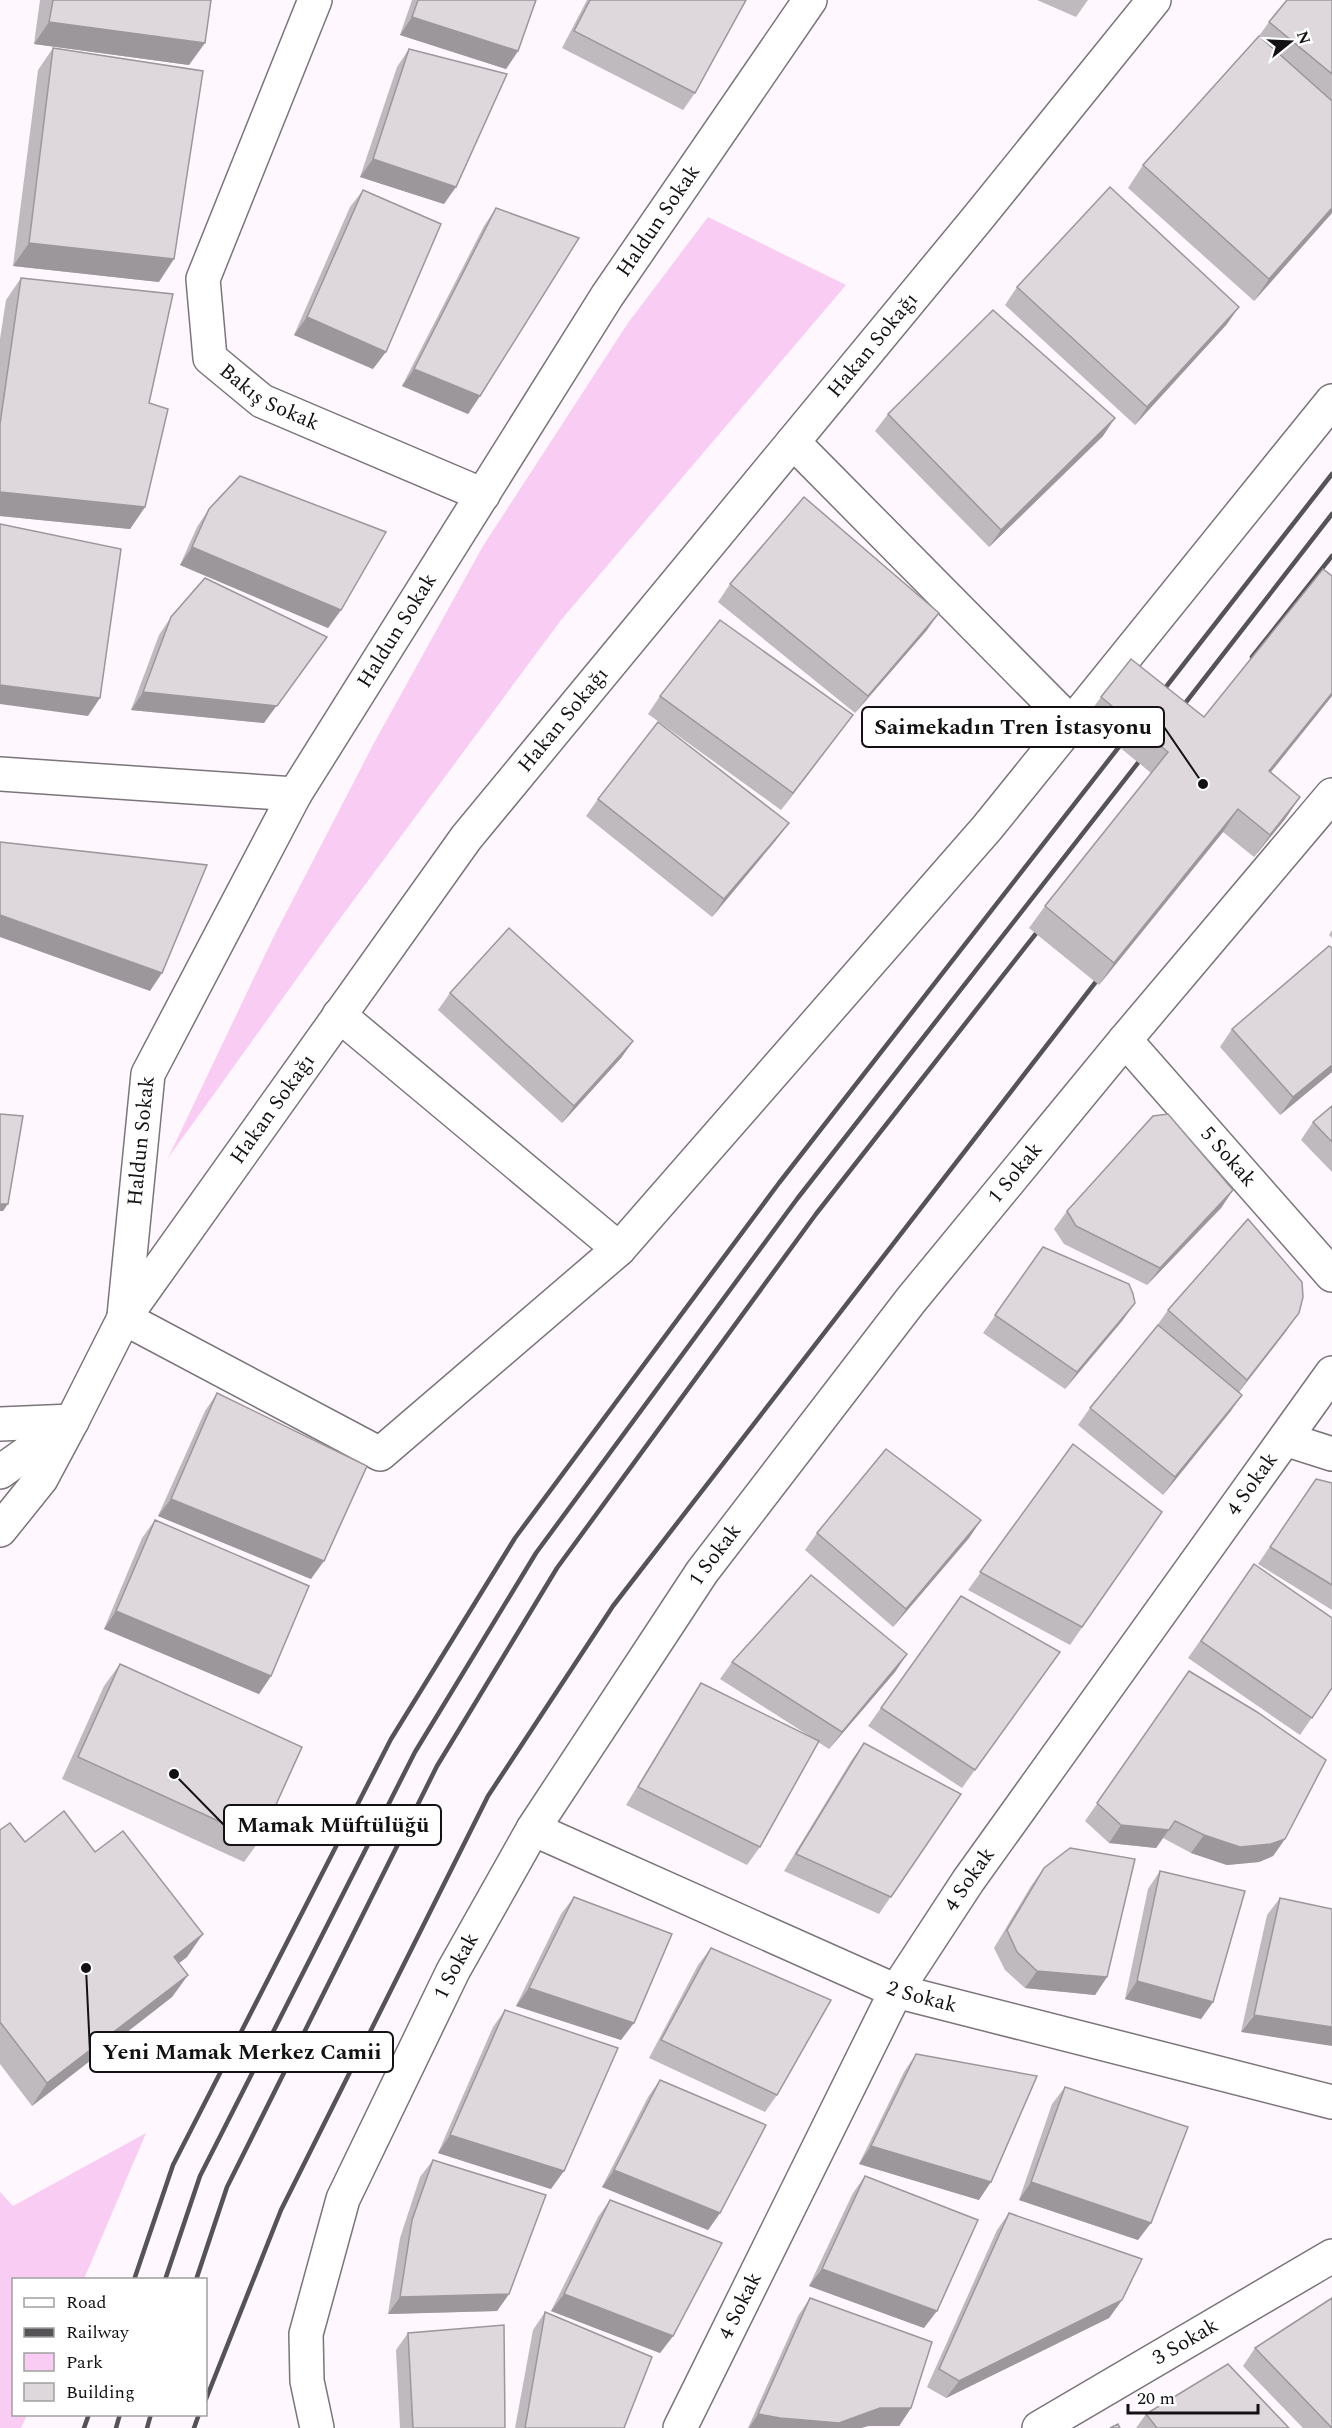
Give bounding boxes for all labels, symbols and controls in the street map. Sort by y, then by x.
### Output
north arrow [1260,12,1320,72]
text: N [1290,28,1317,48]
street label: Haldun Sokak [608,158,709,284]
street label: Hakan Sokağı [819,285,926,405]
street label: Bakış Sokak [212,356,324,440]
street label: Haldun Sokak [349,567,446,695]
street label: Hakan Sokağı [510,660,617,780]
callout: Saimekadın Tren İstasyonu [862,707,1164,747]
text: Saimekadın Tren İstasyonu [874,711,1152,744]
street label: Hakan Sokağı [222,1047,323,1171]
street label: Haldun Sokak [119,1074,164,1207]
street label: 5 Sokak [1192,1119,1264,1195]
street label: 1 Sokak [980,1135,1051,1211]
street label: 4 Sokak [1218,1445,1286,1523]
street label: 1 Sokak [681,1517,750,1593]
callout: Mamak Müftülüğü [224,1805,441,1845]
text: Mamak Müftülüğü [237,1809,429,1842]
street label: 4 Sokak [936,1841,1003,1918]
street label: 1 Sokak [425,1926,488,2005]
street label: 2 Sokak [881,1973,961,2022]
callout: Yeni Mamak Merkez Camii [90,2032,393,2072]
text: Yeni Mamak Merkez Camii [102,2036,382,2069]
street label: 4 Sokak [710,2266,771,2345]
legend [12,2278,207,2416]
text: Road [66,2289,107,2316]
street label: 3 Sokak [1146,2310,1225,2374]
text: Railway [66,2319,130,2346]
text: Park [66,2349,103,2376]
scale bar [1128,2377,1258,2415]
text: Building [66,2379,135,2406]
text: 20 m [1137,2385,1175,2412]

